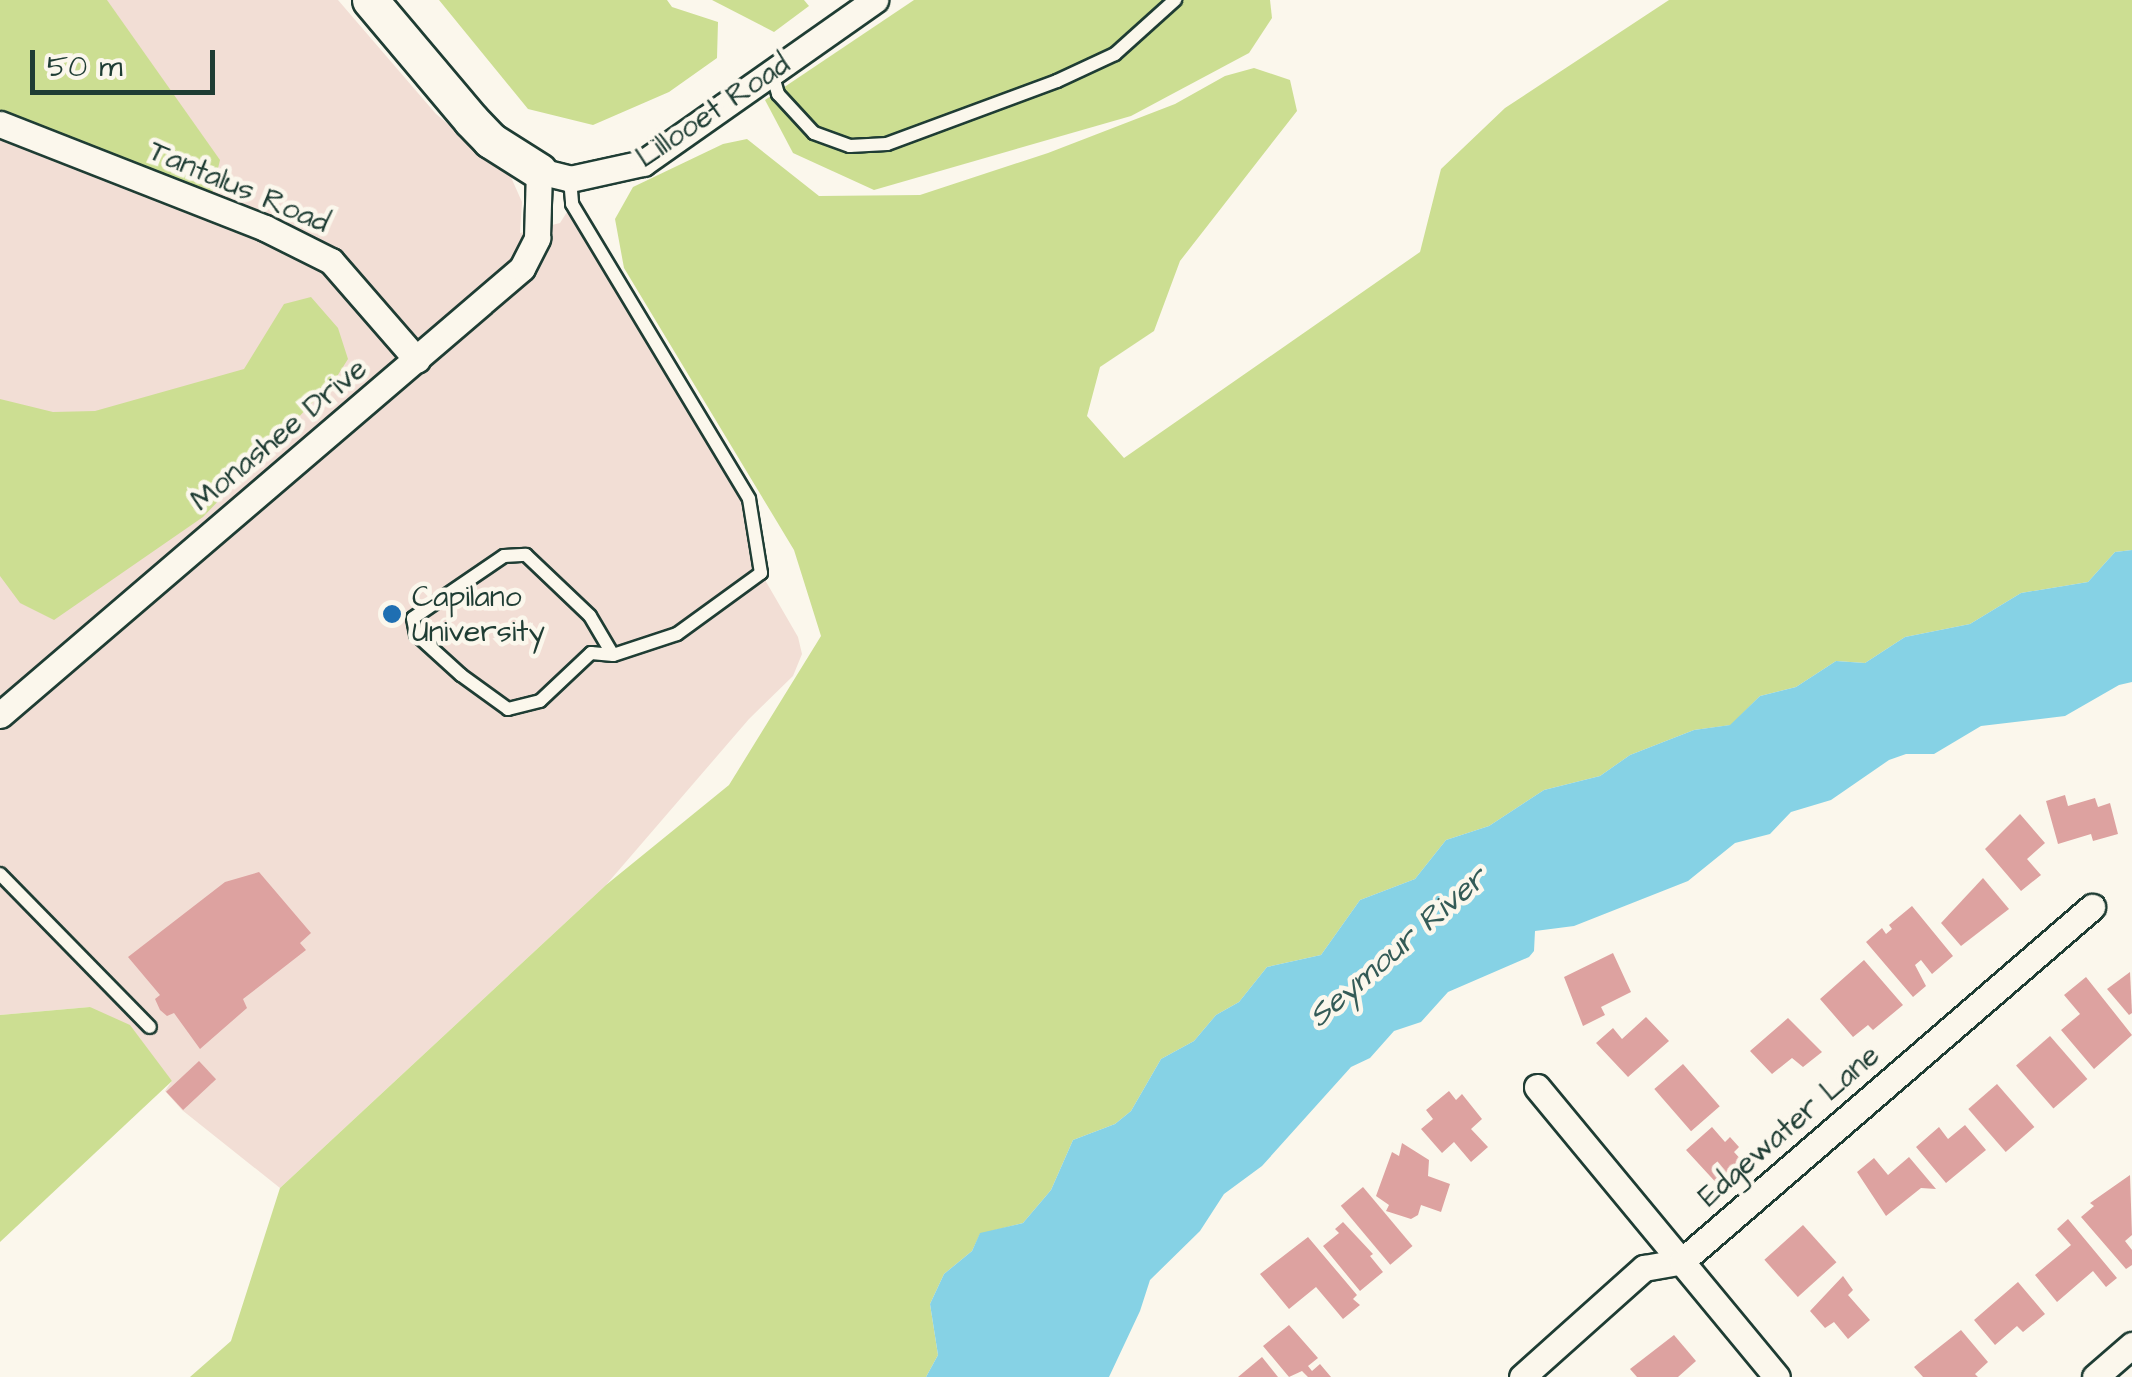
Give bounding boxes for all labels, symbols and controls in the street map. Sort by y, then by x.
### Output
scale bar [35,30,220,92]
text: 50 m [47,46,123,88]
street label: Lillooet Road [629,46,797,176]
street label: Tantalus Road [143,133,335,241]
street label: Monashee Drive [184,351,374,519]
place label: Capilano University [412,579,545,650]
marker: Capilano University [381,603,403,625]
water label: Seymour River [1301,860,1495,1036]
street label: Edgewater Lane [1691,1037,1887,1215]

